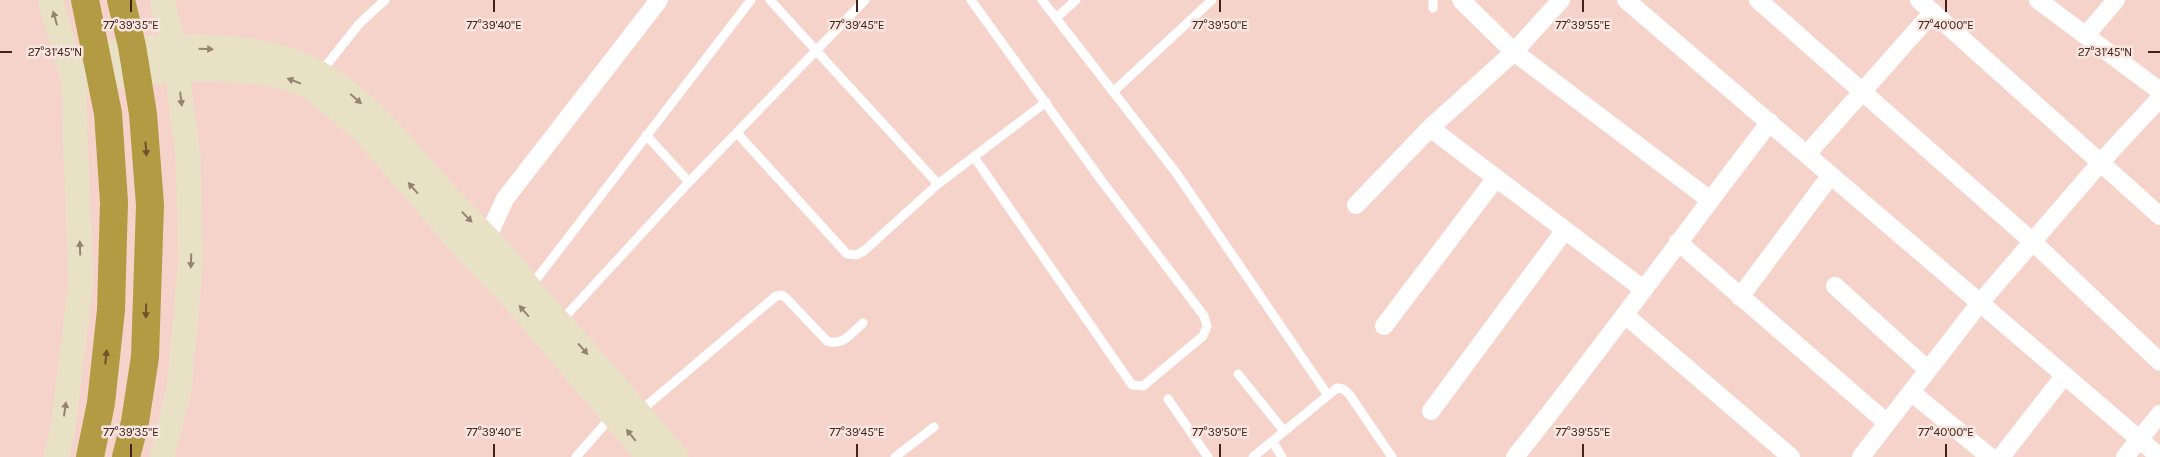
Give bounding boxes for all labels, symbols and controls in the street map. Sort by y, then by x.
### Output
one-way arrow [51,11,59,26]
text: 77°39'35"E [103,18,159,32]
text: 77°39'40"E [466,18,522,32]
text: 77°39'45"E [830,18,884,32]
text: 77°39'50"E [1192,18,1248,32]
text: 77°39'55"E [1556,18,1610,32]
text: 77°40'00"E [1918,18,1974,32]
text: 27°31'45"N [28,45,82,59]
one-way arrow [198,45,214,53]
text: 27°31'45"N [2078,45,2132,59]
one-way arrow [286,77,301,85]
one-way arrow [177,92,185,108]
one-way arrow [349,93,361,105]
one-way arrow [142,141,150,157]
one-way arrow [408,182,419,195]
one-way arrow [461,211,473,223]
one-way arrow [75,240,83,256]
one-way arrow [186,253,194,269]
one-way arrow [142,303,150,319]
one-way arrow [518,305,530,317]
one-way arrow [577,342,589,354]
one-way arrow [102,349,110,365]
one-way arrow [61,401,69,417]
text: 77°39'35"E [103,425,159,439]
text: 77°39'40"E [466,425,522,439]
text: 77°39'45"E [830,425,884,439]
text: 77°39'50"E [1192,425,1248,439]
text: 77°39'55"E [1556,425,1610,439]
text: 77°40'00"E [1918,425,1974,439]
one-way arrow [625,430,637,442]

